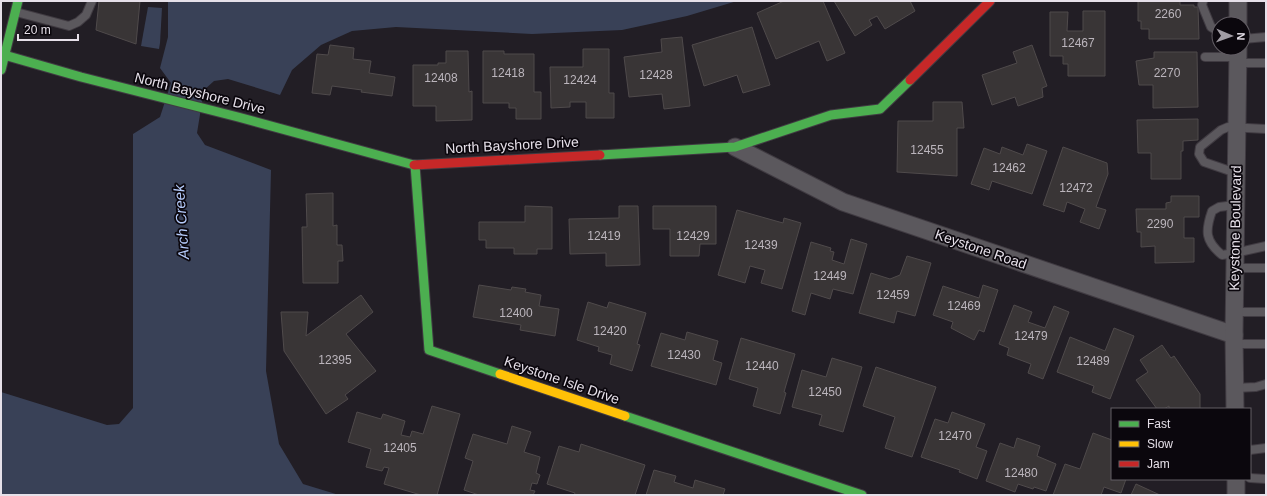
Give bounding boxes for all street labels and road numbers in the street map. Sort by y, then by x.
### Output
street label: North Bayshore Drive [133,69,267,117]
street label: North Bayshore Drive [445,133,579,156]
street label: Keystone Boulevard [1226,165,1244,291]
street label: Keystone Road [933,226,1029,272]
street label: Keystone Isle Drive [502,353,622,407]

